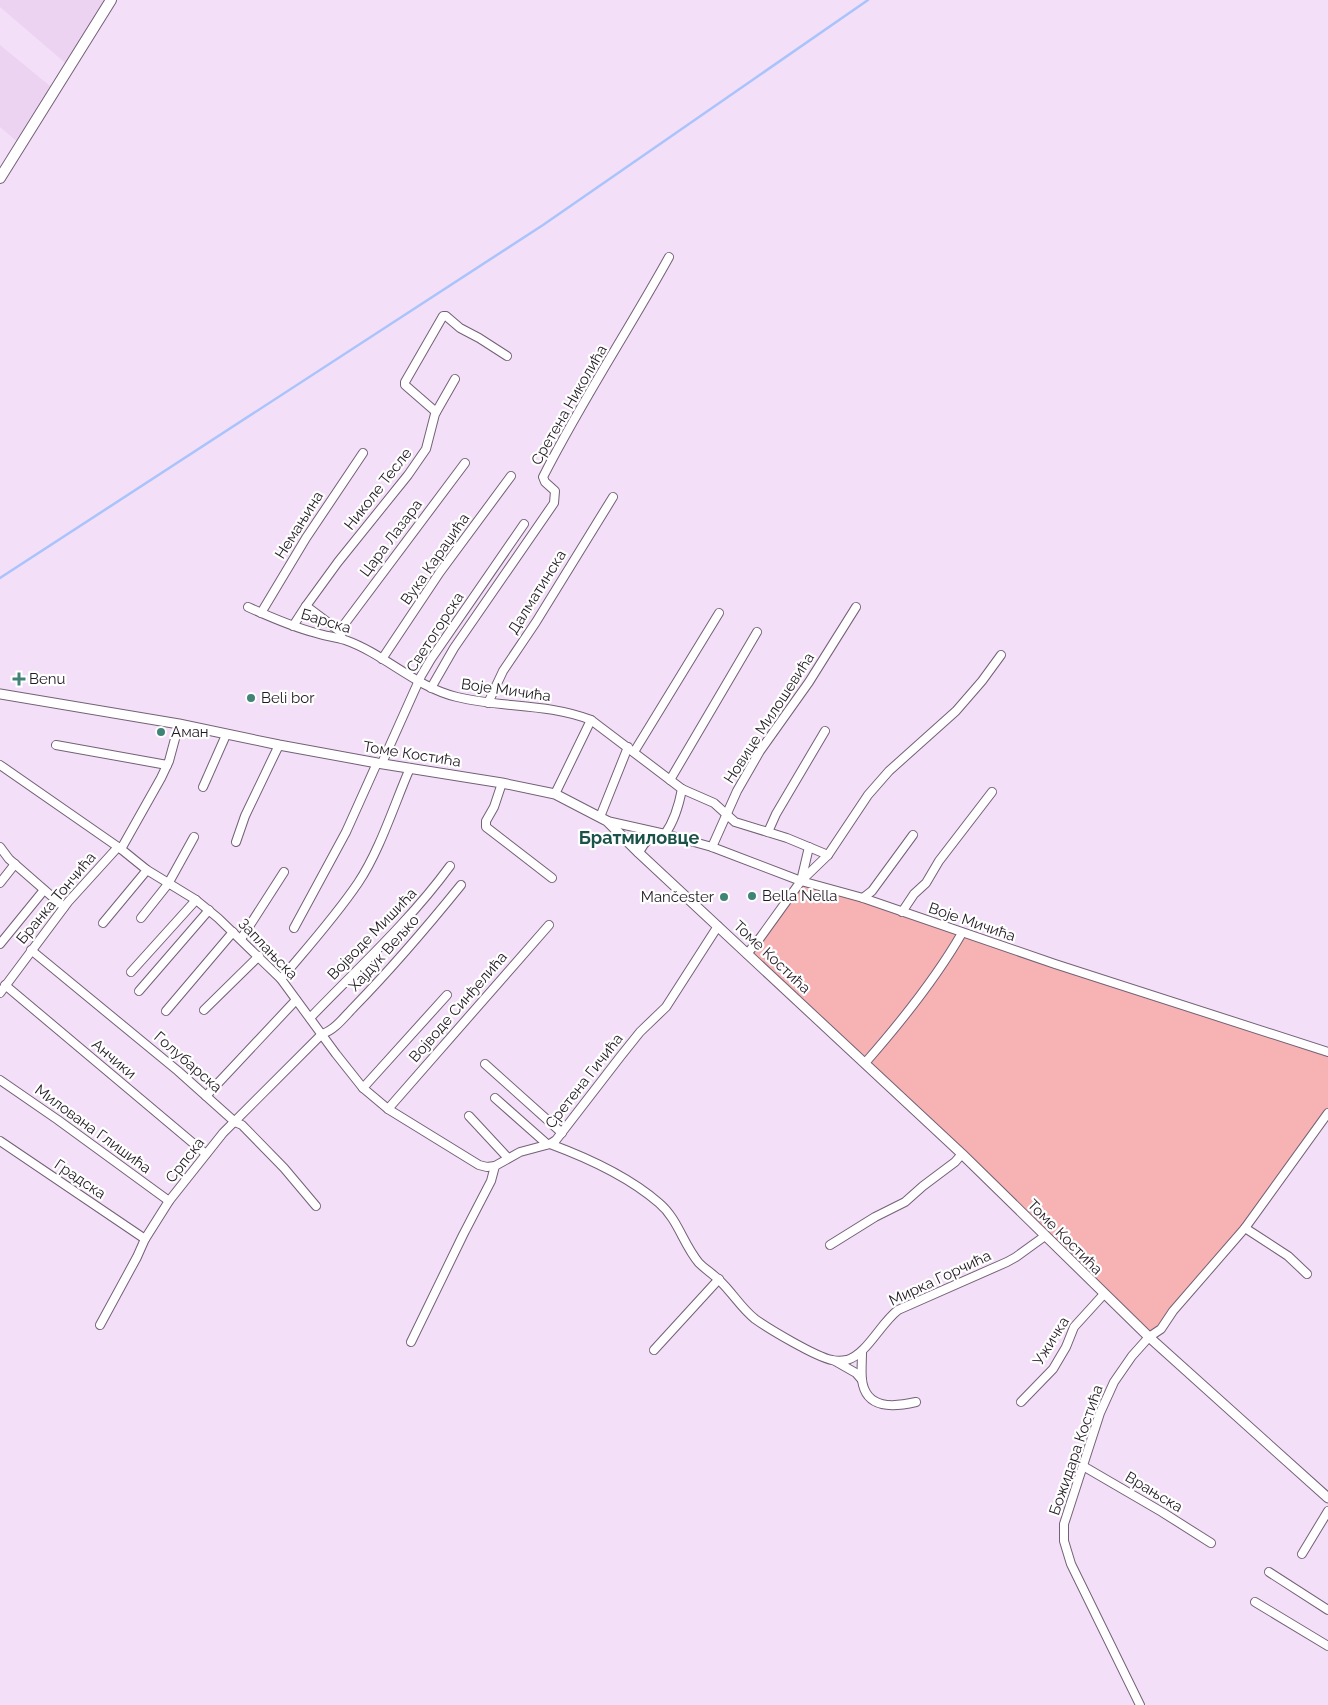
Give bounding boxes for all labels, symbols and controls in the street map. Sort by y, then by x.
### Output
street label: Сретена Николића [527,342,611,468]
street label: Николе Тесле [340,444,416,534]
street label: Немањина [271,488,327,562]
street label: Цара Лазара [356,496,426,580]
street label: Вука Караџића [397,510,473,608]
street label: Далматинска [504,547,570,637]
street label: Светогорска [402,589,468,675]
street label: Барска [299,605,353,637]
street label: Новице Милошевића [720,649,818,787]
place label: Benu [29,670,66,688]
marker: Benu [13,673,25,685]
street label: Воје Мичића [460,675,552,705]
place label: Beli bor [261,689,315,707]
marker: Beli bor [245,692,257,704]
place label: Аман [171,723,209,741]
marker: Аман [155,726,167,738]
street label: Томе Костића [362,737,462,771]
district label: Братмиловце [579,827,699,848]
street label: Бранка Тончића [12,849,100,947]
street label: Војводе Мишића [324,884,420,984]
place label: Bella Nella [762,887,838,905]
place label: Mančester [641,888,715,906]
marker: Bella Nella [746,890,758,902]
marker: Mančester [718,891,730,903]
street label: Воје Мичића [926,899,1018,945]
street label: Хајдук Вељко [345,911,423,995]
street label: Заплањска [234,915,302,983]
street label: Томе Костића [730,917,814,997]
street label: Војводе Синђелића [405,948,511,1066]
street label: Голубарска [150,1028,226,1096]
street label: Сретена Гичића [541,1030,627,1132]
street label: Анчики [88,1035,140,1083]
street label: Милована Глишића [31,1081,155,1177]
street label: Српска [162,1134,208,1186]
street label: Градска [51,1155,109,1203]
street label: Томе Костића [1024,1196,1106,1278]
street label: Мирка Горчића [886,1246,994,1310]
street label: Ужичка [1029,1313,1073,1369]
street label: Божидара Костића [1045,1382,1107,1518]
street label: Врањска [1122,1468,1186,1516]

